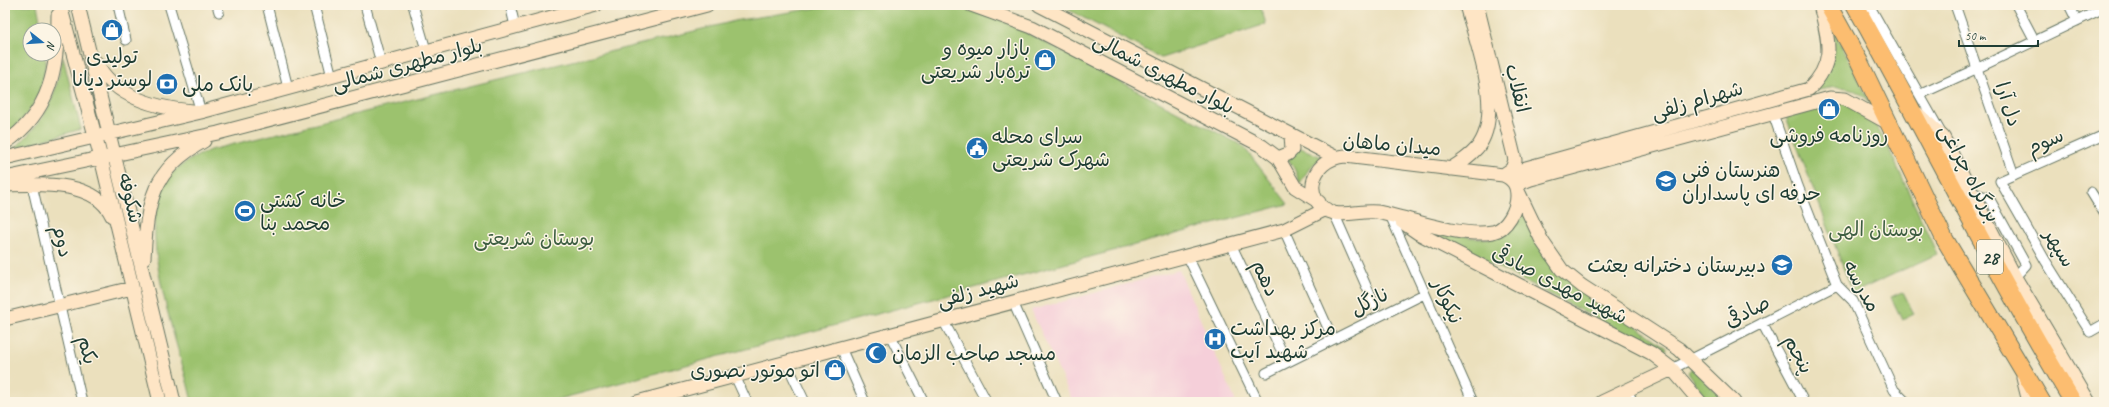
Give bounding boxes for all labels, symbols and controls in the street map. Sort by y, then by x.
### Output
shop icon: تولیدی لوستر دیانا [99,17,125,43]
north arrow [22,22,62,62]
scale bar [1959,22,2038,48]
street label: بلوار مطهری شمالی [1089,27,1238,120]
text: 50 m [1965,28,1987,44]
street label: بلوار مطهری شمالی [329,32,485,97]
place label: بازار میوه و تره‌بار شریعتی [921,36,1030,84]
text: N [43,40,59,52]
place label: تولیدی لوستر دیانا [72,44,152,93]
shop icon: بازار میوه و تره‌بار شریعتی [1032,47,1058,73]
street label: انقلاب [1499,61,1536,115]
bank icon: بانک ملی [154,71,180,97]
place label: بانک ملی [182,72,253,97]
street label: شهرام زلفی [1648,75,1747,128]
street label: دل آرا [1990,79,2027,130]
shop icon: روزنامه فروشی [1816,96,1842,122]
street label: بزرگراه چراغی [1933,120,2006,227]
street label: سوم [2023,122,2069,163]
place label: روزنامه فروشی [1770,123,1888,148]
place label: سرای محله شهرک شریعتی [992,124,1110,172]
street label: میدان ماهان [1342,128,1442,161]
public building icon: سرای محله شهرک شریعتی [964,135,990,161]
place label: هنرستان فنی حرفه ای پاسداران [1682,158,1821,206]
school or university icon: هنرستان فنی حرفه ای پاسداران [1653,168,1679,194]
street label: شکوفه [112,170,149,226]
place label: خانه کشتی محمد بنا [260,188,346,236]
sports icon: خانه کشتی محمد بنا [232,198,258,224]
park label: بوستان الهی [1828,217,1924,242]
street label: دوم [44,222,78,260]
street label: سپهر [2037,223,2081,272]
park label: بوستان شریعتی [474,226,594,251]
street label: شهید مهدی صادقی [1488,239,1632,329]
road number: 28 [1977,240,2003,274]
school or university icon: دبیرستان دخترانه بعثت [1769,252,1795,278]
place label: دبیرستان دخترانه بعثت [1587,253,1766,278]
street label: دهم [1244,256,1285,301]
street label: مدرسه [1837,256,1886,316]
street label: شهید زلفی [934,268,1022,313]
street label: نیکوکار [1426,273,1468,328]
street label: نازگل [1346,282,1392,321]
street label: صادقی [1720,289,1774,333]
place label: مرکز بهداشت شهید آیت [1230,316,1336,364]
hospital icon: مرکز بهداشت شهید آیت [1202,326,1228,352]
street label: پنجم [1776,331,1819,379]
street label: یکم [70,334,103,367]
mosque icon: مسجد صاحب الزمان [863,340,889,366]
place label: مسجد صاحب الزمان [892,341,1056,366]
shop icon: اتو موتور نصوری [822,357,848,383]
place label: اتو موتور نصوری [690,358,820,383]

